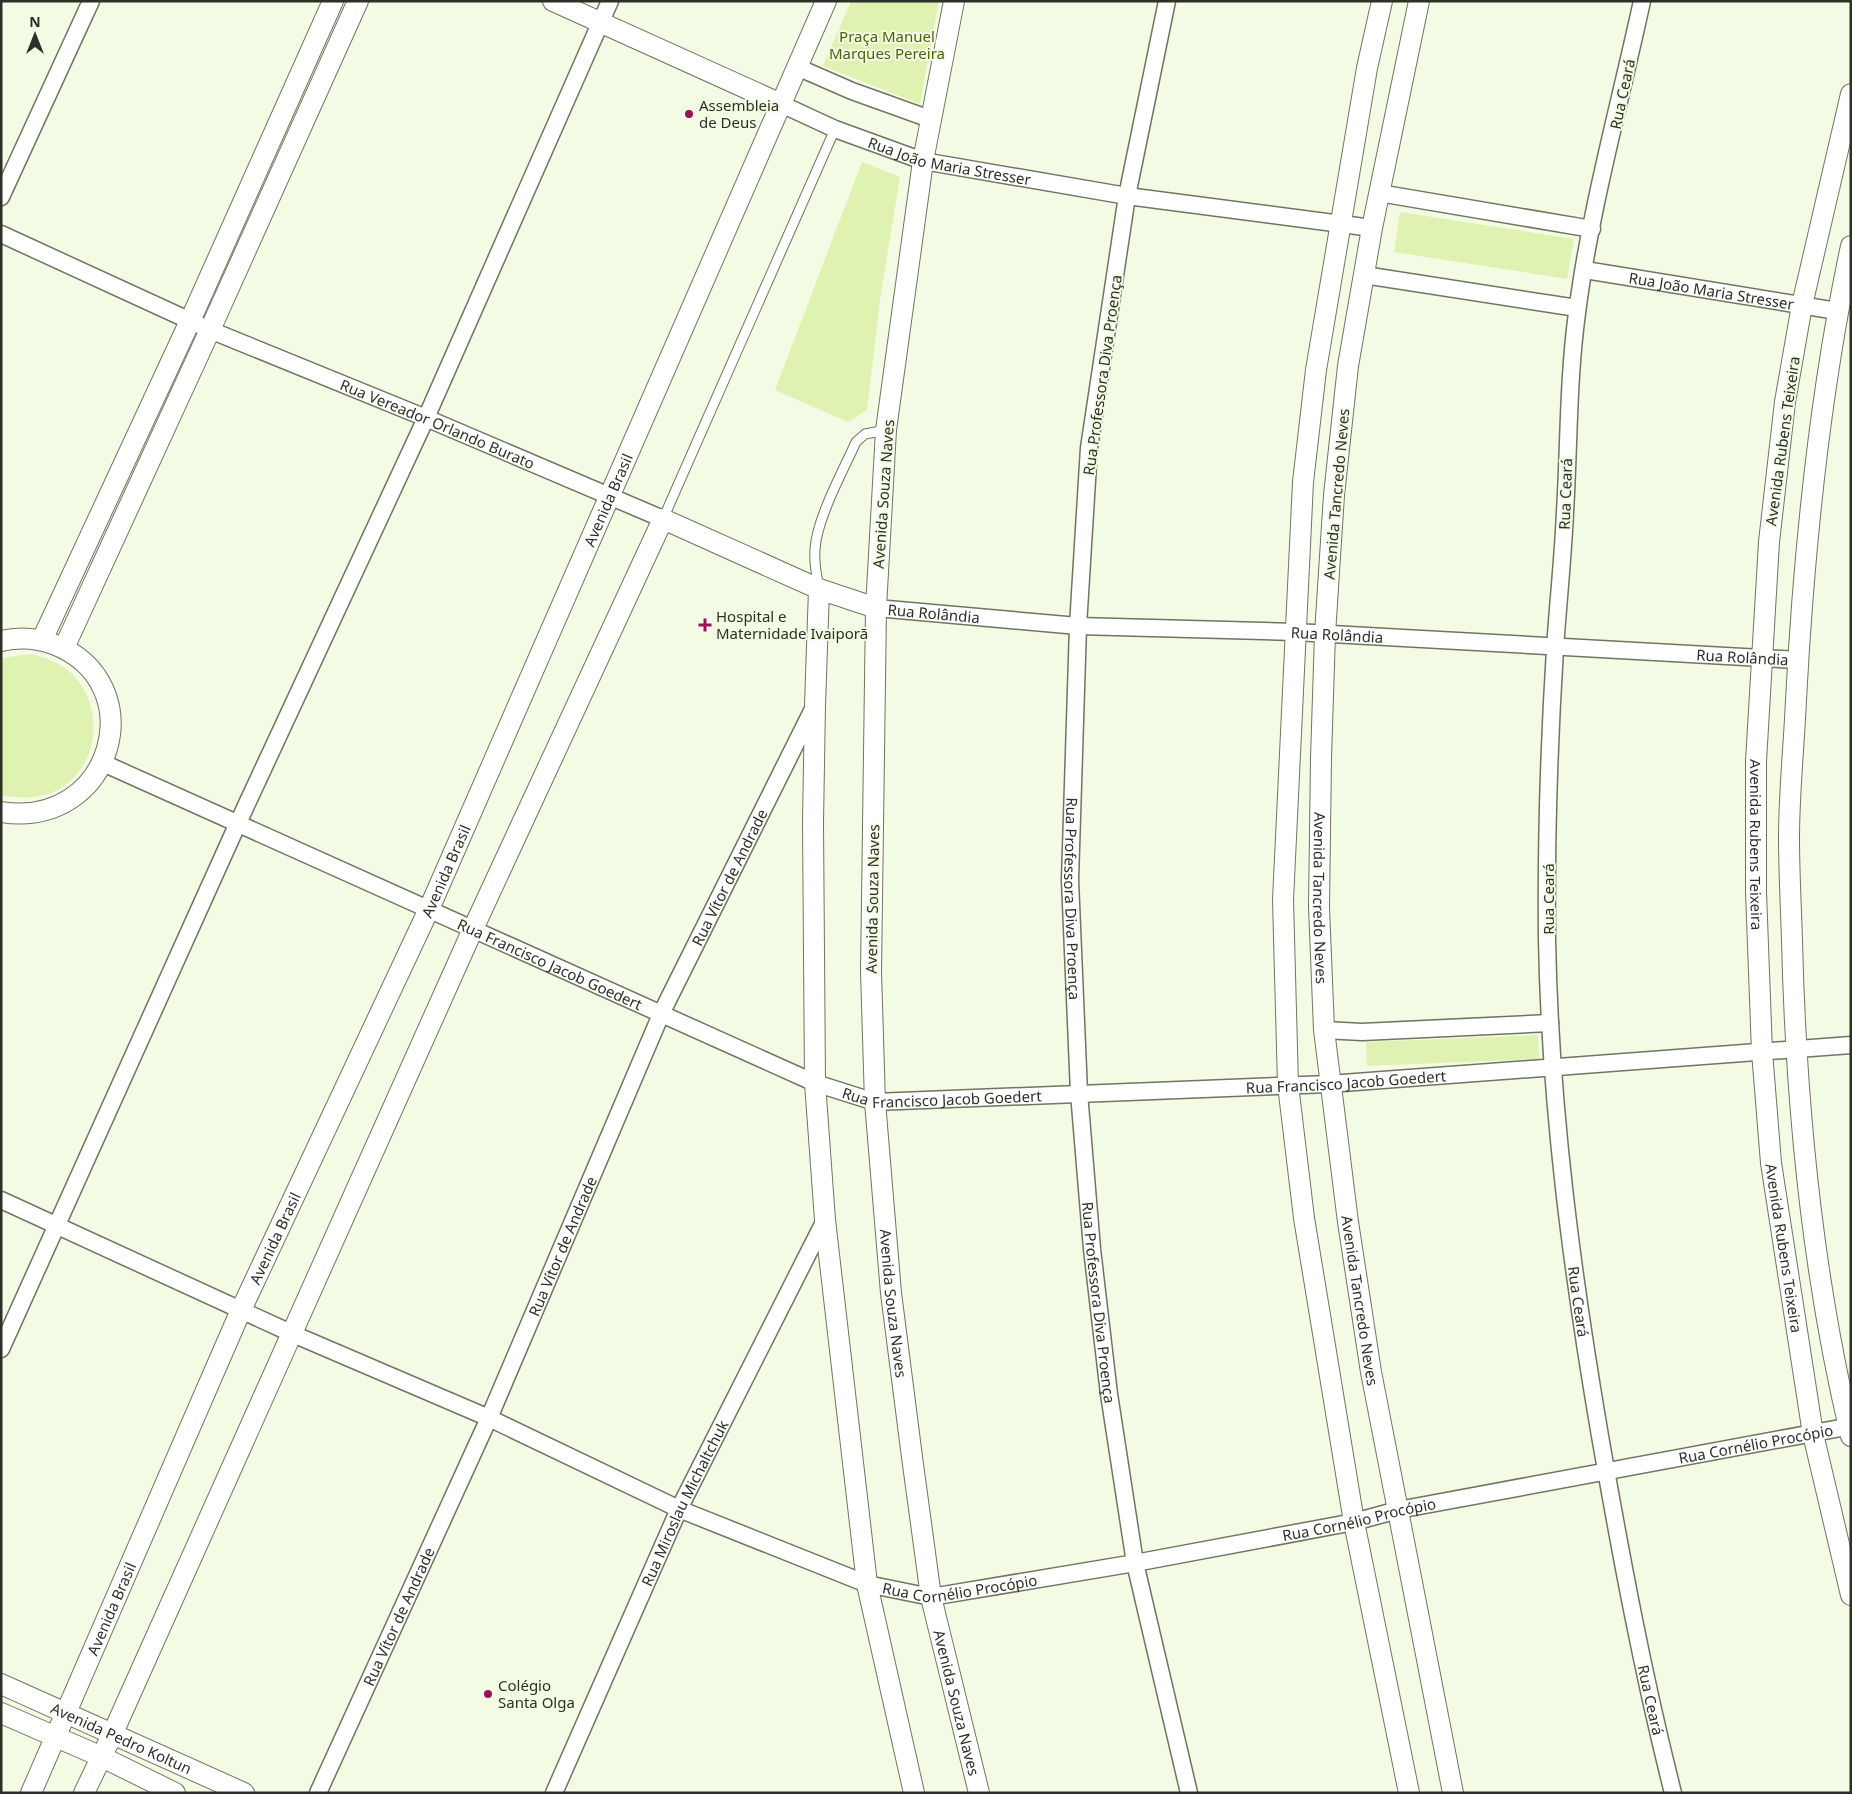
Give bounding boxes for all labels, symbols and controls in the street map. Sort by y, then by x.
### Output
north arrow [10,10,60,60]
text: N [29,12,41,31]
park label: Praça Manuel Marques Pereira [829,26,945,63]
street label: Rua Ceará [1605,57,1639,131]
place label: Assembleia de Deus [699,95,779,132]
marker: Assembleia de Deus [683,108,695,120]
street label: Rua João Maria Stresser [865,132,1033,189]
street label: Rua João Maria Stresser [1627,267,1795,314]
street label: Rua Professora Diva Proença [1078,273,1126,477]
street label: Avenida Rubens Teixeira [1760,355,1804,527]
street label: Rua Vereador Orlando Burato [337,374,538,473]
street label: Avenida Tancredo Neves [1319,408,1353,580]
street label: Avenida Souza Naves [868,419,898,569]
street label: Avenida Brasil [579,450,637,550]
street label: Rua Ceará [1554,458,1576,530]
street label: Rua Rolândia [887,599,981,627]
place label: Hospital e Maternidade Ivaiporã [716,606,868,643]
marker: Hospital e Maternidade Ivaiporã [698,618,712,632]
street label: Rua Rolândia [1290,622,1384,647]
street label: Rua Rolândia [1696,644,1789,669]
street label: Avenida Rubens Teixeira [1746,759,1767,930]
street label: Rua Professora Diva Proença [1060,797,1085,1000]
street label: Rua Vítor de Andrade [687,806,772,949]
street label: Avenida Tancredo Neves [1309,812,1332,984]
street label: Avenida Brasil [416,821,475,921]
street label: Avenida Souza Naves [861,824,883,974]
street label: Rua Ceará [1538,863,1558,935]
street label: Rua Francisco Jacob Goedert [454,914,646,1014]
street label: Rua Francisco Jacob Goedert [1245,1065,1447,1097]
street label: Rua Francisco Jacob Goedert [840,1082,1043,1112]
street label: Avenida Rubens Teixeira [1761,1162,1807,1334]
street label: Rua Vítor de Andrade [524,1173,601,1319]
street label: Avenida Brasil [245,1189,305,1287]
street label: Rua Professora Diva Proença [1078,1201,1120,1405]
street label: Avenida Tancredo Neves [1337,1214,1383,1387]
street label: Avenida Souza Naves [876,1228,912,1379]
street label: Rua Ceará [1564,1265,1594,1339]
street label: Rua Miroslau Michaltchuk [636,1417,732,1589]
street label: Rua Cornélio Procópio [1677,1420,1835,1468]
street label: Rua Cornélio Procópio [1281,1493,1437,1545]
street label: Rua Vítor de Andrade [358,1544,439,1689]
street label: Avenida Brasil [82,1559,140,1658]
street label: Rua Cornélio Procópio [881,1569,1039,1607]
street label: Avenida Souza Naves [929,1628,984,1778]
street label: Rua Ceará [1634,1663,1669,1737]
place label: Colégio Santa Olga [498,1675,575,1712]
marker: Colégio Santa Olga [482,1688,494,1700]
street label: Avenida Pedro Koltun [48,1698,195,1778]

